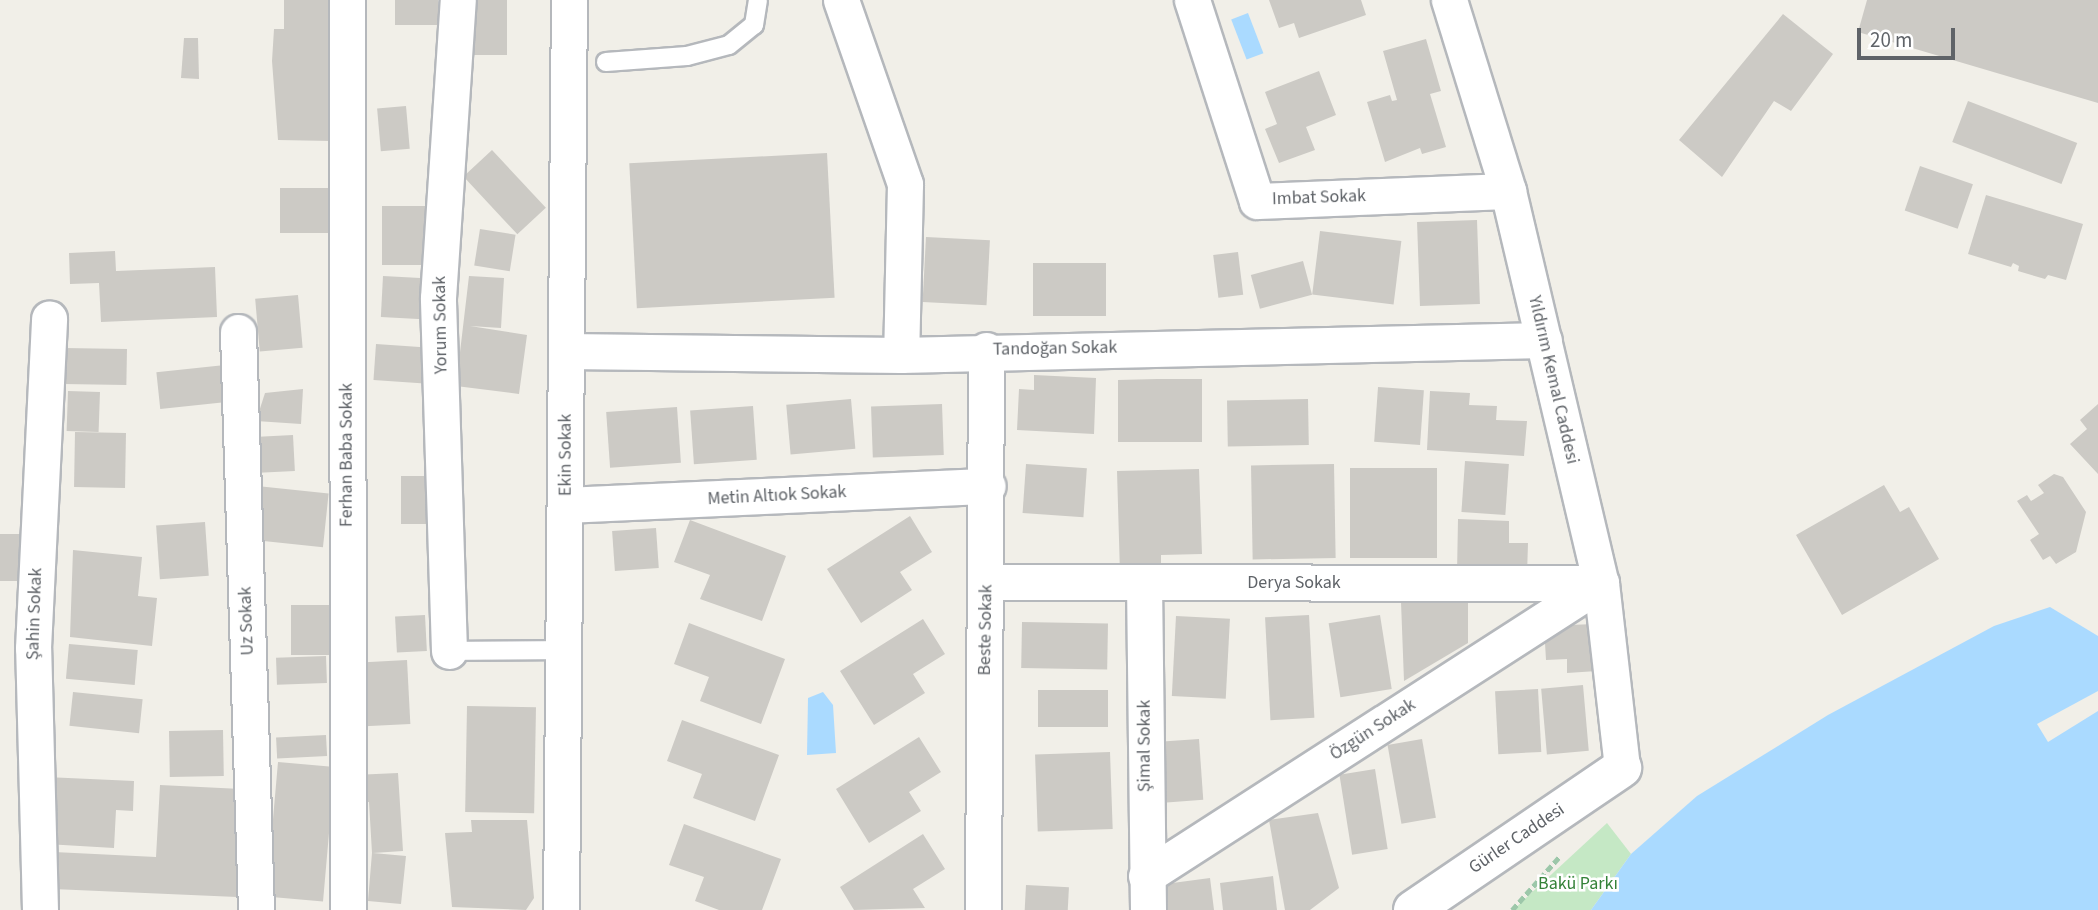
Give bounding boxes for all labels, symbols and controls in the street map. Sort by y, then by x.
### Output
scale bar [1860,14,1958,58]
text: 20 m [1870,25,1912,55]
street label: Imbat Sokak [1272,186,1366,210]
street label: Yorum Sokak [429,276,453,374]
street label: Yıldırım Kemal Caddesi [1523,294,1583,466]
street label: Tandoğan Sokak [993,337,1117,361]
street label: Ferhan Baba Sokak [336,383,358,527]
street label: Ekin Sokak [555,414,577,496]
street label: Metin Altıok Sokak [707,482,847,510]
street label: Şahin Sokak [23,567,47,661]
street label: Derya Sokak [1247,572,1341,594]
street label: Beste Sokak [974,584,998,676]
street label: Uz Sokak [235,586,259,656]
street label: Özgün Sokak [1326,694,1420,766]
street label: Şimal Sokak [1134,700,1156,792]
street label: Gürler Caddesi [1465,799,1569,879]
park label: Bakü Parkı [1538,873,1618,895]

